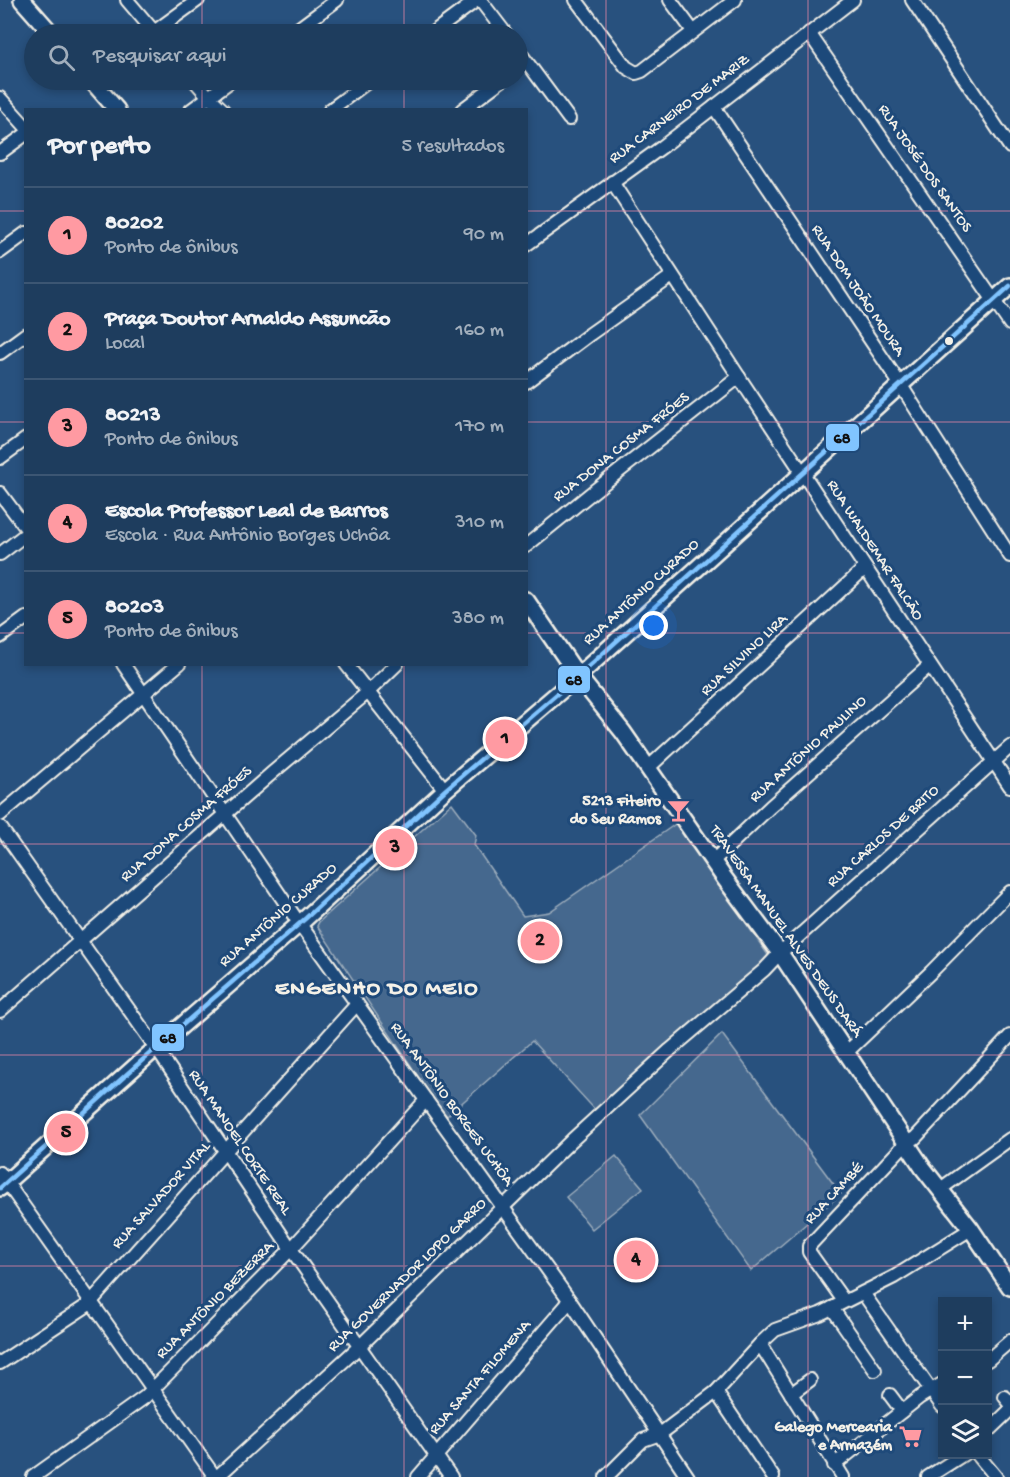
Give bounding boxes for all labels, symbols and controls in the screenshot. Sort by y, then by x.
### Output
search box [24,24,528,90]
icon: search [45,41,78,74]
text: Pesquisar aqui [93,44,227,70]
street label: RUA CARNEIRO DE MARIZ [606,51,754,169]
street label: RUA JOSÉ DOS SANTOS [873,101,976,237]
text: Por perto [48,132,151,163]
text: 5 resultados [401,136,504,159]
text: 80202 [105,211,164,237]
street label: RUA DOM JOÃO MOURA [806,221,910,362]
text: 1 [63,224,72,247]
text: 90 m [464,224,504,247]
text: Ponto de ônibus [105,237,238,260]
text: Praça Doutor Arnaldo Assuncão [105,307,390,333]
text: 2 [63,320,72,343]
text: 160 m [455,320,504,343]
text: Local [105,333,145,356]
unlabelled marker [943,335,955,347]
street label: RUA DONA COSMA FRÓES [550,388,695,507]
text: 80213 [105,403,161,429]
text: 3 [62,416,73,439]
text: 170 m [455,416,504,439]
line badge: 68 [825,423,860,452]
text: Ponto de ônibus [105,429,238,452]
text: 68 [834,431,851,450]
street label: RUA WALDEMAR FALCÃO [821,476,928,625]
text: Escola Professor Leal de Barros [105,499,388,525]
text: 4 [63,512,72,535]
text: 310 m [455,512,504,535]
text: Escola · Rua Antônio Borges Uchôa [105,525,390,548]
street label: RUA ANTÔNIO CURADO [580,536,704,650]
text: 80203 [105,595,164,621]
text: 5 [62,608,73,631]
text: 380 m [452,608,504,631]
street label: RUA SILVINO LIRA [698,610,794,701]
your location [639,611,668,640]
text: Ponto de ônibus [105,621,238,644]
line badge: 68 [557,665,591,694]
text: 68 [566,673,583,692]
street label: RUA ANTÔNIO PAULINO [746,692,872,808]
pin: 1 [486,716,524,762]
street label: RUA DONA COSMA FRÓES [117,762,257,887]
street label: RUA CARLOS DE BRITO [824,781,944,892]
place label: 5213 Fiteiro do Seu Ramos [570,793,662,830]
bar icon: 5213 Fiteiro do Seu Ramos [666,798,692,824]
street label: TRAVESSA MANUEL ALVES DEUS DARÁ [704,821,868,1043]
pin: 3 [376,826,414,870]
street label: RUA ANTÔNIO CURADO [216,859,342,972]
pin: 2 [520,918,560,964]
district label: ENGENHO DO MEIO [275,977,479,1003]
street label: RUA ANTÔNIO BORGES UCHÔA [385,1019,518,1192]
line badge: 68 [151,1023,185,1052]
text: 68 [160,1031,177,1050]
street label: RUA MANOEL CORTE REAL [183,1067,295,1220]
pin: 5 [46,1110,86,1156]
street label: RUA SALVADOR VITAL [109,1137,216,1254]
street label: RUA CAMBÉ [801,1158,869,1229]
street label: RUA GOVERNADOR LOPO GARRO [325,1195,492,1357]
street label: RUA ANTÔNIO BEZERRA [153,1237,280,1364]
pin: 4 [616,1238,656,1282]
map controls [938,1297,992,1459]
button: + [938,1297,992,1351]
street label: RUA SANTA FILOMENA [426,1315,537,1439]
button: − [938,1351,992,1405]
button: layers [938,1405,992,1459]
place label: Galego Mercearia e Armazém [774,1419,893,1456]
supermarket icon: Galego Mercearia e Armazém [897,1424,923,1450]

